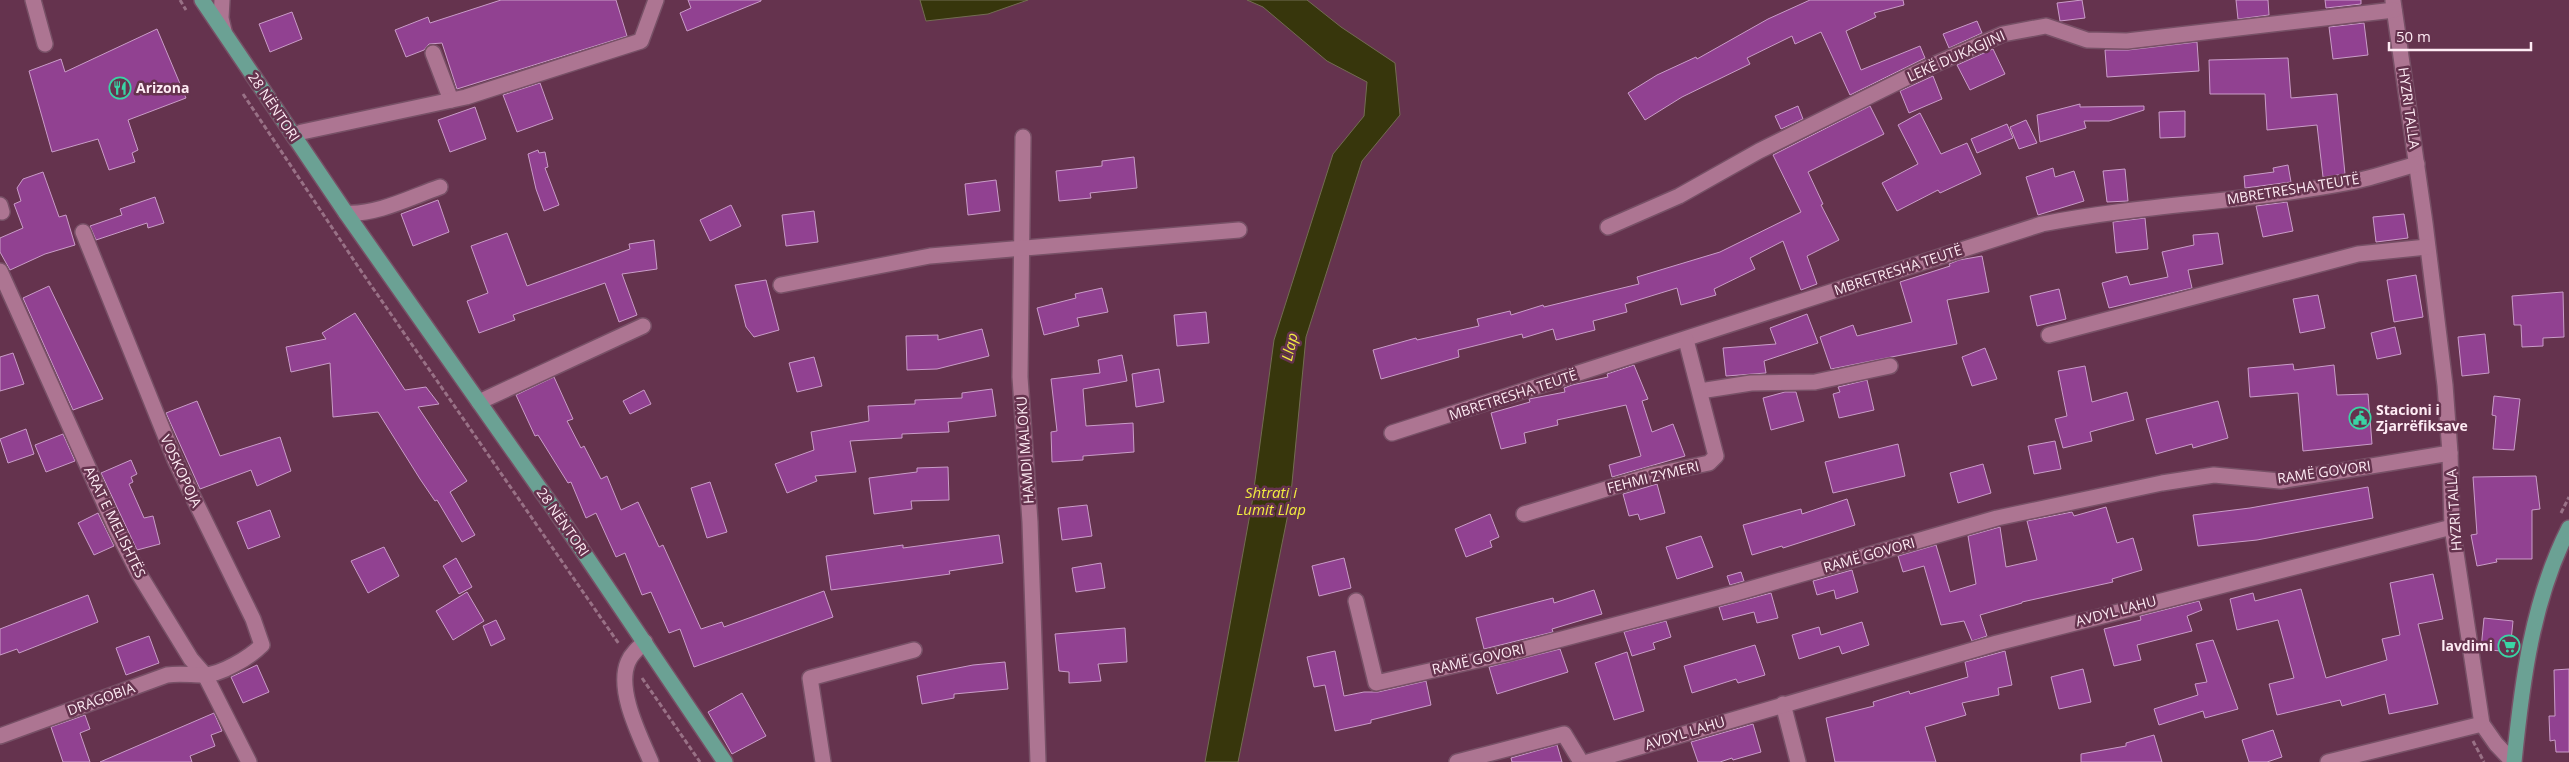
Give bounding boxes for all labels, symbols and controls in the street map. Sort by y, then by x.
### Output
scale bar [2389,20,2532,52]
street label: LEKË DUKAGJINI [1904,25,2008,86]
text: 50 m [2396,26,2431,46]
street label: HYZRI TALLA [2394,66,2425,150]
street label: 28 NËNTORI [244,68,305,145]
restaurant icon: Arizona [108,76,132,100]
place label: Arizona [136,78,189,97]
street label: MBRETRESHA TEUTË [2225,169,2361,208]
street label: MBRETRESHA TEUTË [1831,240,1964,299]
water label: Llap [1276,331,1302,363]
street label: MBRETRESHA TEUTË [1446,365,1579,424]
street label: HAMDI MALOKU [1011,396,1038,505]
place label: Stacioni i Zjarrëfiksave [2376,400,2468,435]
public building icon: Stacioni i Zjarrëfiksave [2348,406,2372,430]
street label: VOSKOPOJA [156,431,207,510]
street label: FEHMI ZYMERI [1605,456,1701,497]
street label: RAMË GOVORI [2276,456,2372,487]
street label: ARAT E MELISHTËS [80,463,151,581]
street label: HYZRI TALLA [2441,468,2466,552]
water label: Shtrati i Lumit Llap [1236,482,1306,519]
street label: 28 NËNTORI [533,484,594,560]
street label: RAMË GOVORI [1821,532,1917,577]
street label: AVDYL LAHU [2073,591,2158,630]
supermarket icon: lavdimi [2497,634,2521,658]
place label: lavdimi [2441,636,2493,655]
street label: RAMË GOVORI [1430,639,1526,678]
street label: DRAGOBIA [64,677,137,720]
street label: AVDYL LAHU [1642,711,1727,754]

